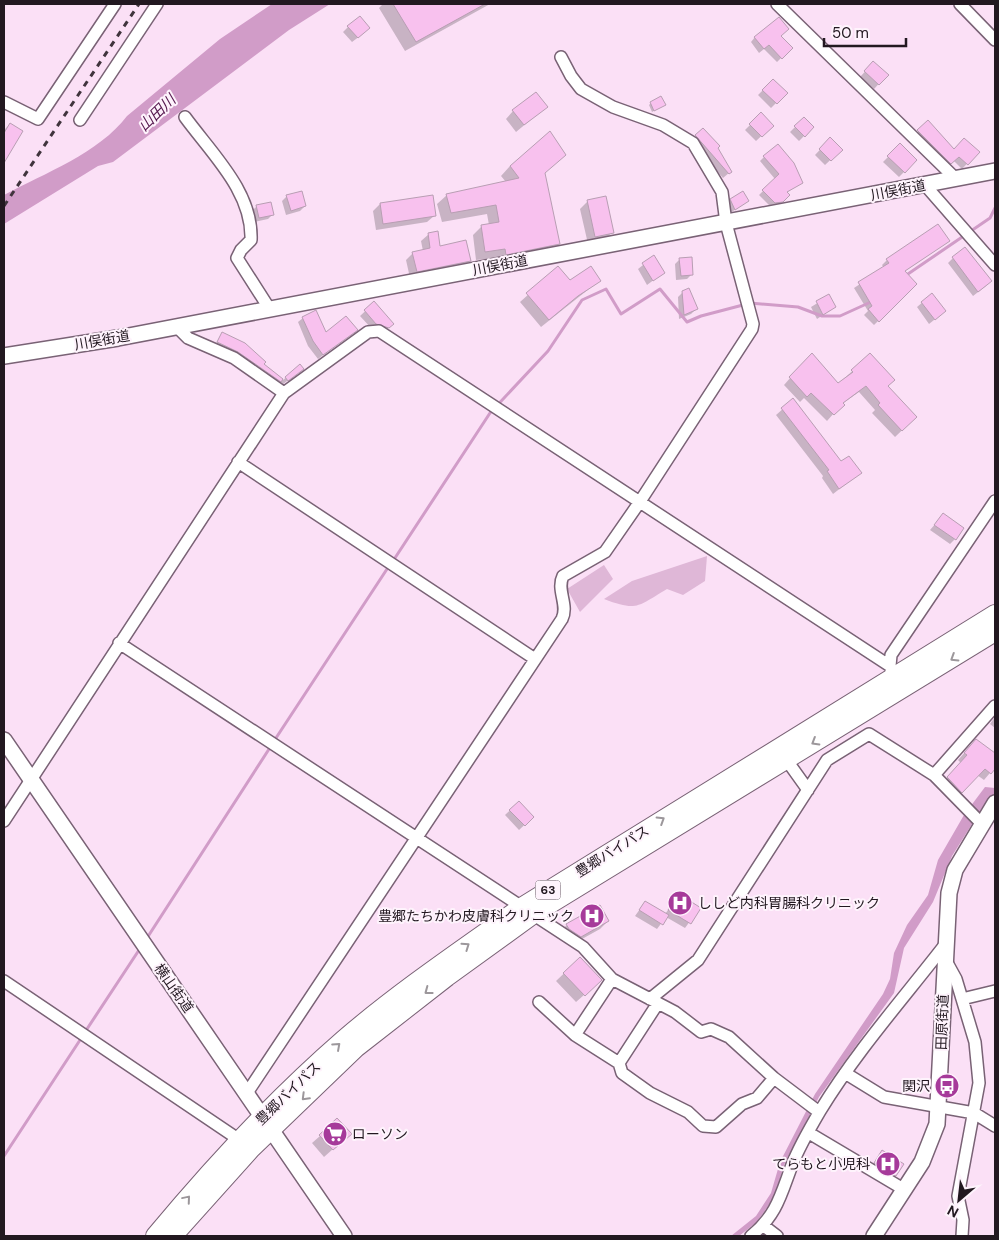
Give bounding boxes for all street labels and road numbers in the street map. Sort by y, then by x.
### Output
street label: 川俣街道 [869,176,927,204]
street label: 川俣街道 [471,251,529,279]
street label: 川俣街道 [73,326,131,354]
street label: 豊郷バイパス [572,821,652,881]
road number: 63 [536,880,560,900]
street label: 横山街道 [151,960,197,1016]
street label: 田原街道 [932,994,952,1050]
street label: 豊郷バイパス [252,1057,324,1129]

